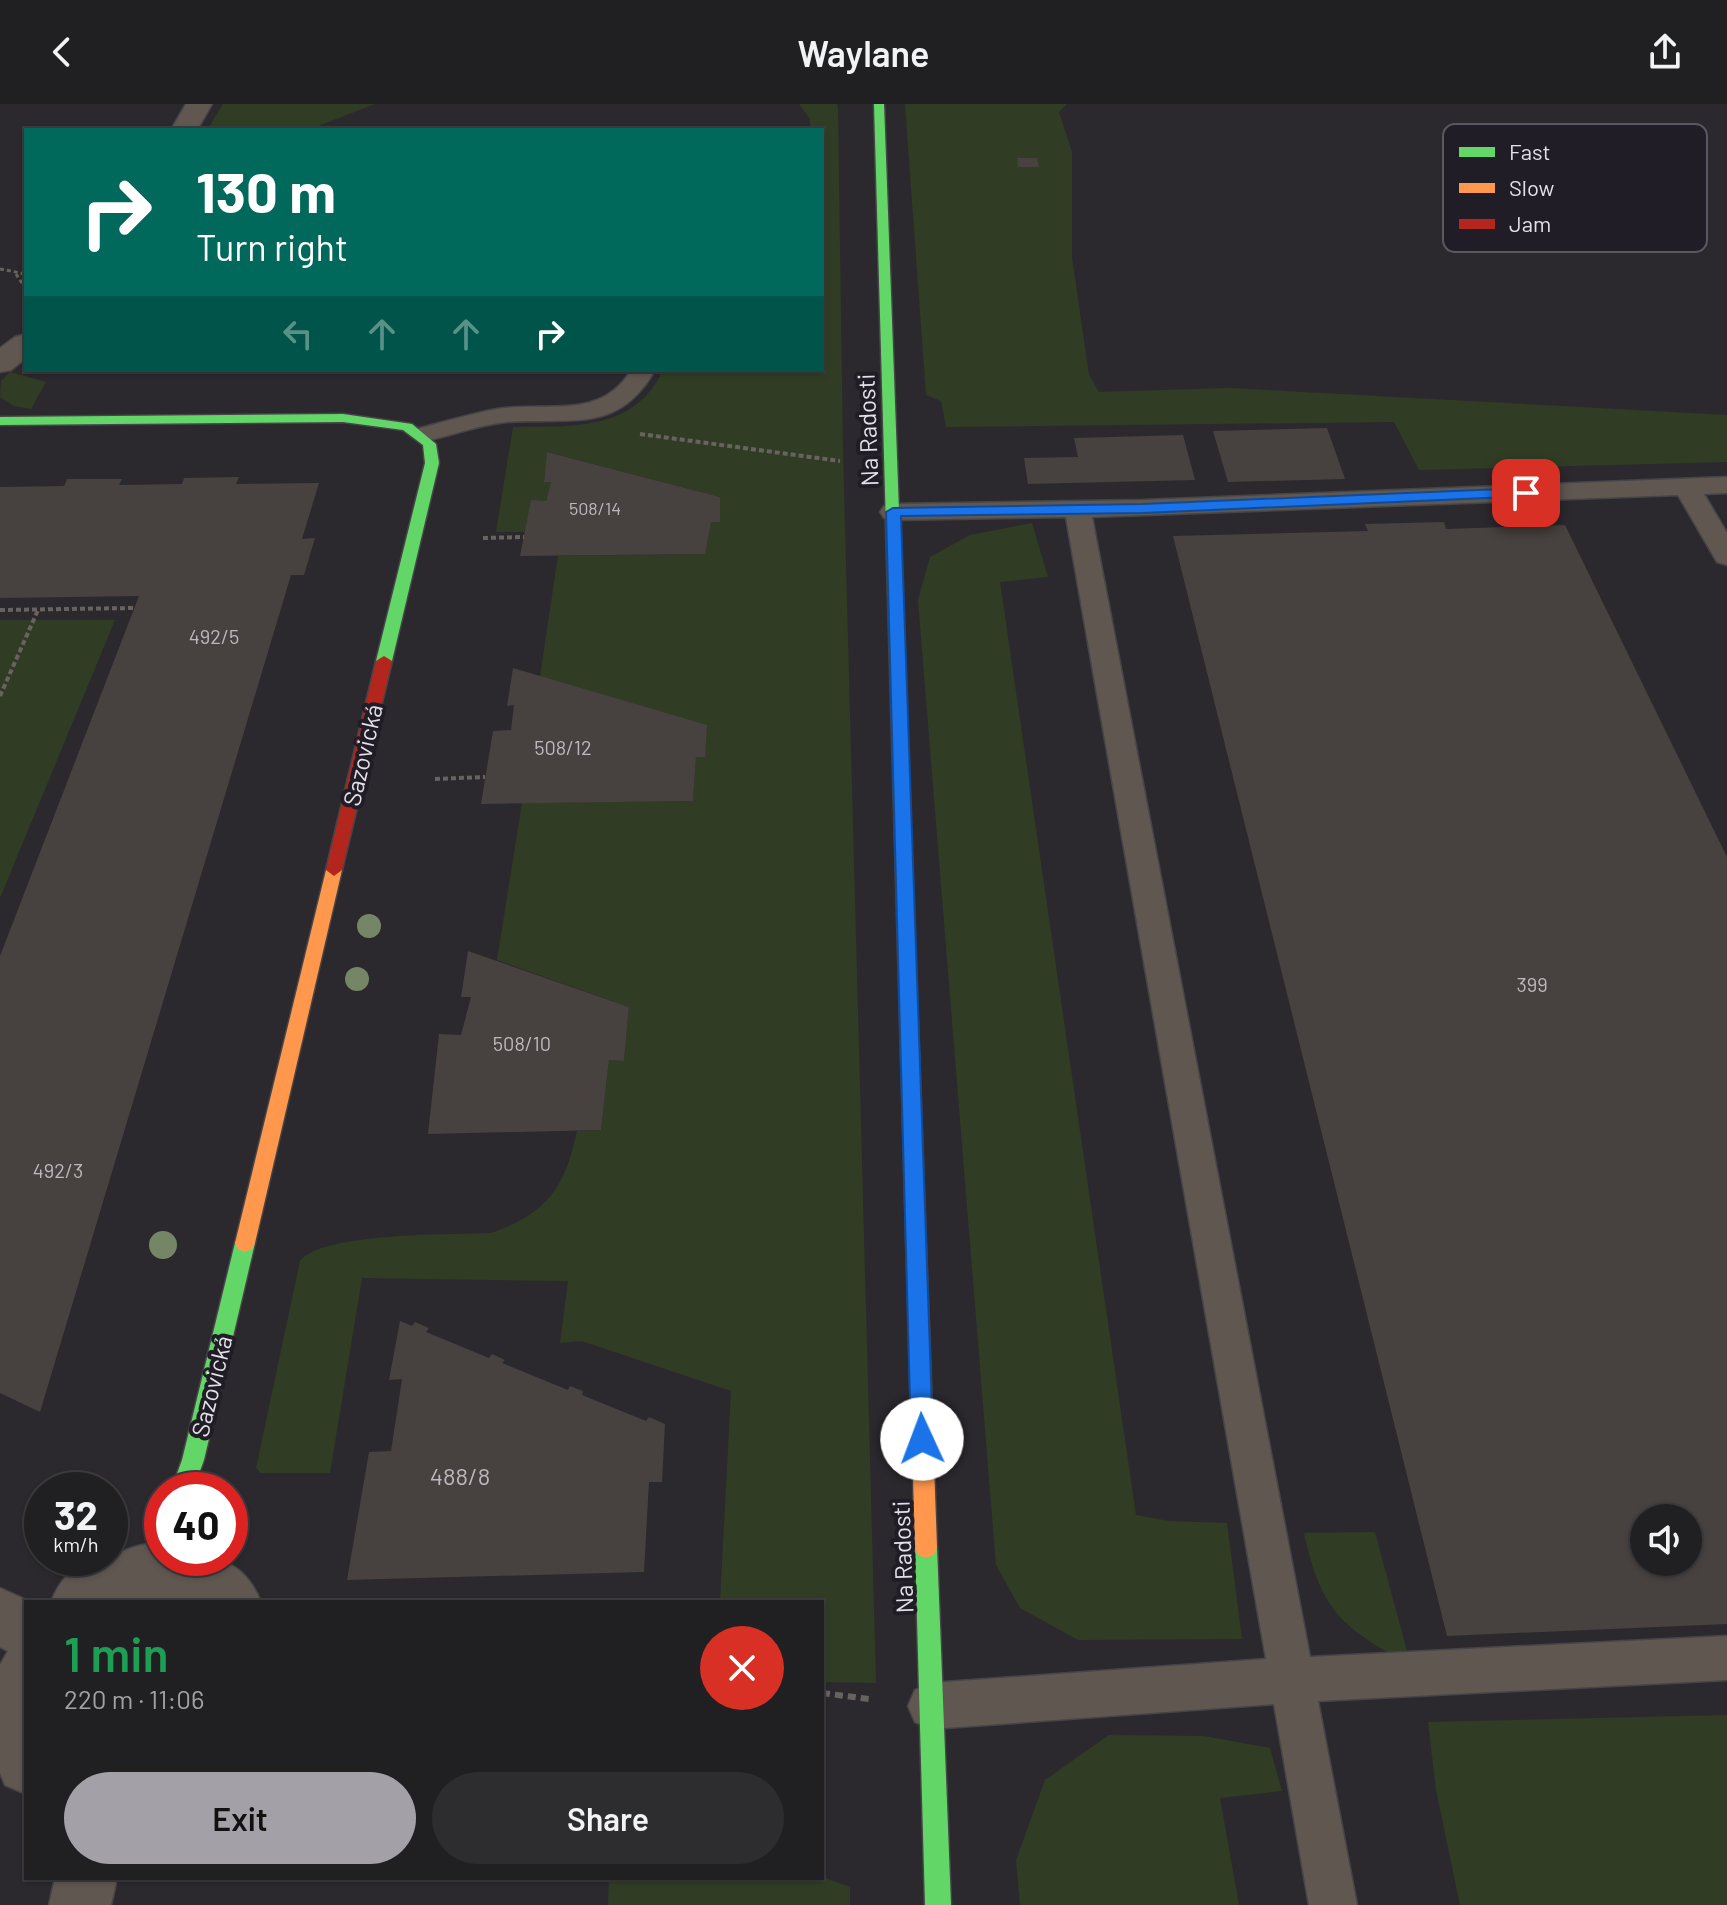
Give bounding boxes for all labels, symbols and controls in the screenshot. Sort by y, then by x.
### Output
icon: back [40,30,84,74]
icon: share [1643,30,1687,74]
text: Waylane [798,31,929,74]
legend [1443,124,1707,252]
text: Fast [1509,138,1551,164]
text: 130 m [196,157,336,224]
icon: right [64,160,168,264]
text: Slow [1509,174,1554,200]
text: Jam [1509,210,1551,236]
text: Turn right [196,225,348,268]
icon: left [276,312,320,356]
icon: ahead [360,312,404,356]
icon: ahead [444,312,488,356]
icon: right [528,312,572,356]
street label: Na Radosti [851,373,883,487]
pin [1492,459,1560,527]
icon: arrive [1504,471,1548,515]
house number: 508/14 [569,497,621,519]
house number: 492/5 [189,624,239,648]
street label: Sazovická [336,701,388,809]
house number: 508/12 [534,735,592,759]
house number: 399 [1516,972,1548,996]
house number: 508/10 [493,1031,551,1055]
house number: 492/3 [33,1158,83,1182]
street label: Sazovická [184,1332,238,1440]
position arrow [880,1397,964,1481]
house number: 488/8 [430,1461,490,1490]
speed limit sign: 40 [144,1472,248,1576]
text: 32 [54,1490,98,1538]
street label: Na Radosti [886,1500,918,1614]
map controls [1630,1504,1702,1576]
button: sound [1630,1504,1702,1576]
text: km/h [53,1532,99,1556]
text: 1 min [64,1624,169,1682]
button: close [700,1626,784,1710]
text: 220 m · 11:06 [64,1683,204,1714]
button: Exit [64,1772,416,1864]
button: Share [432,1772,784,1864]

